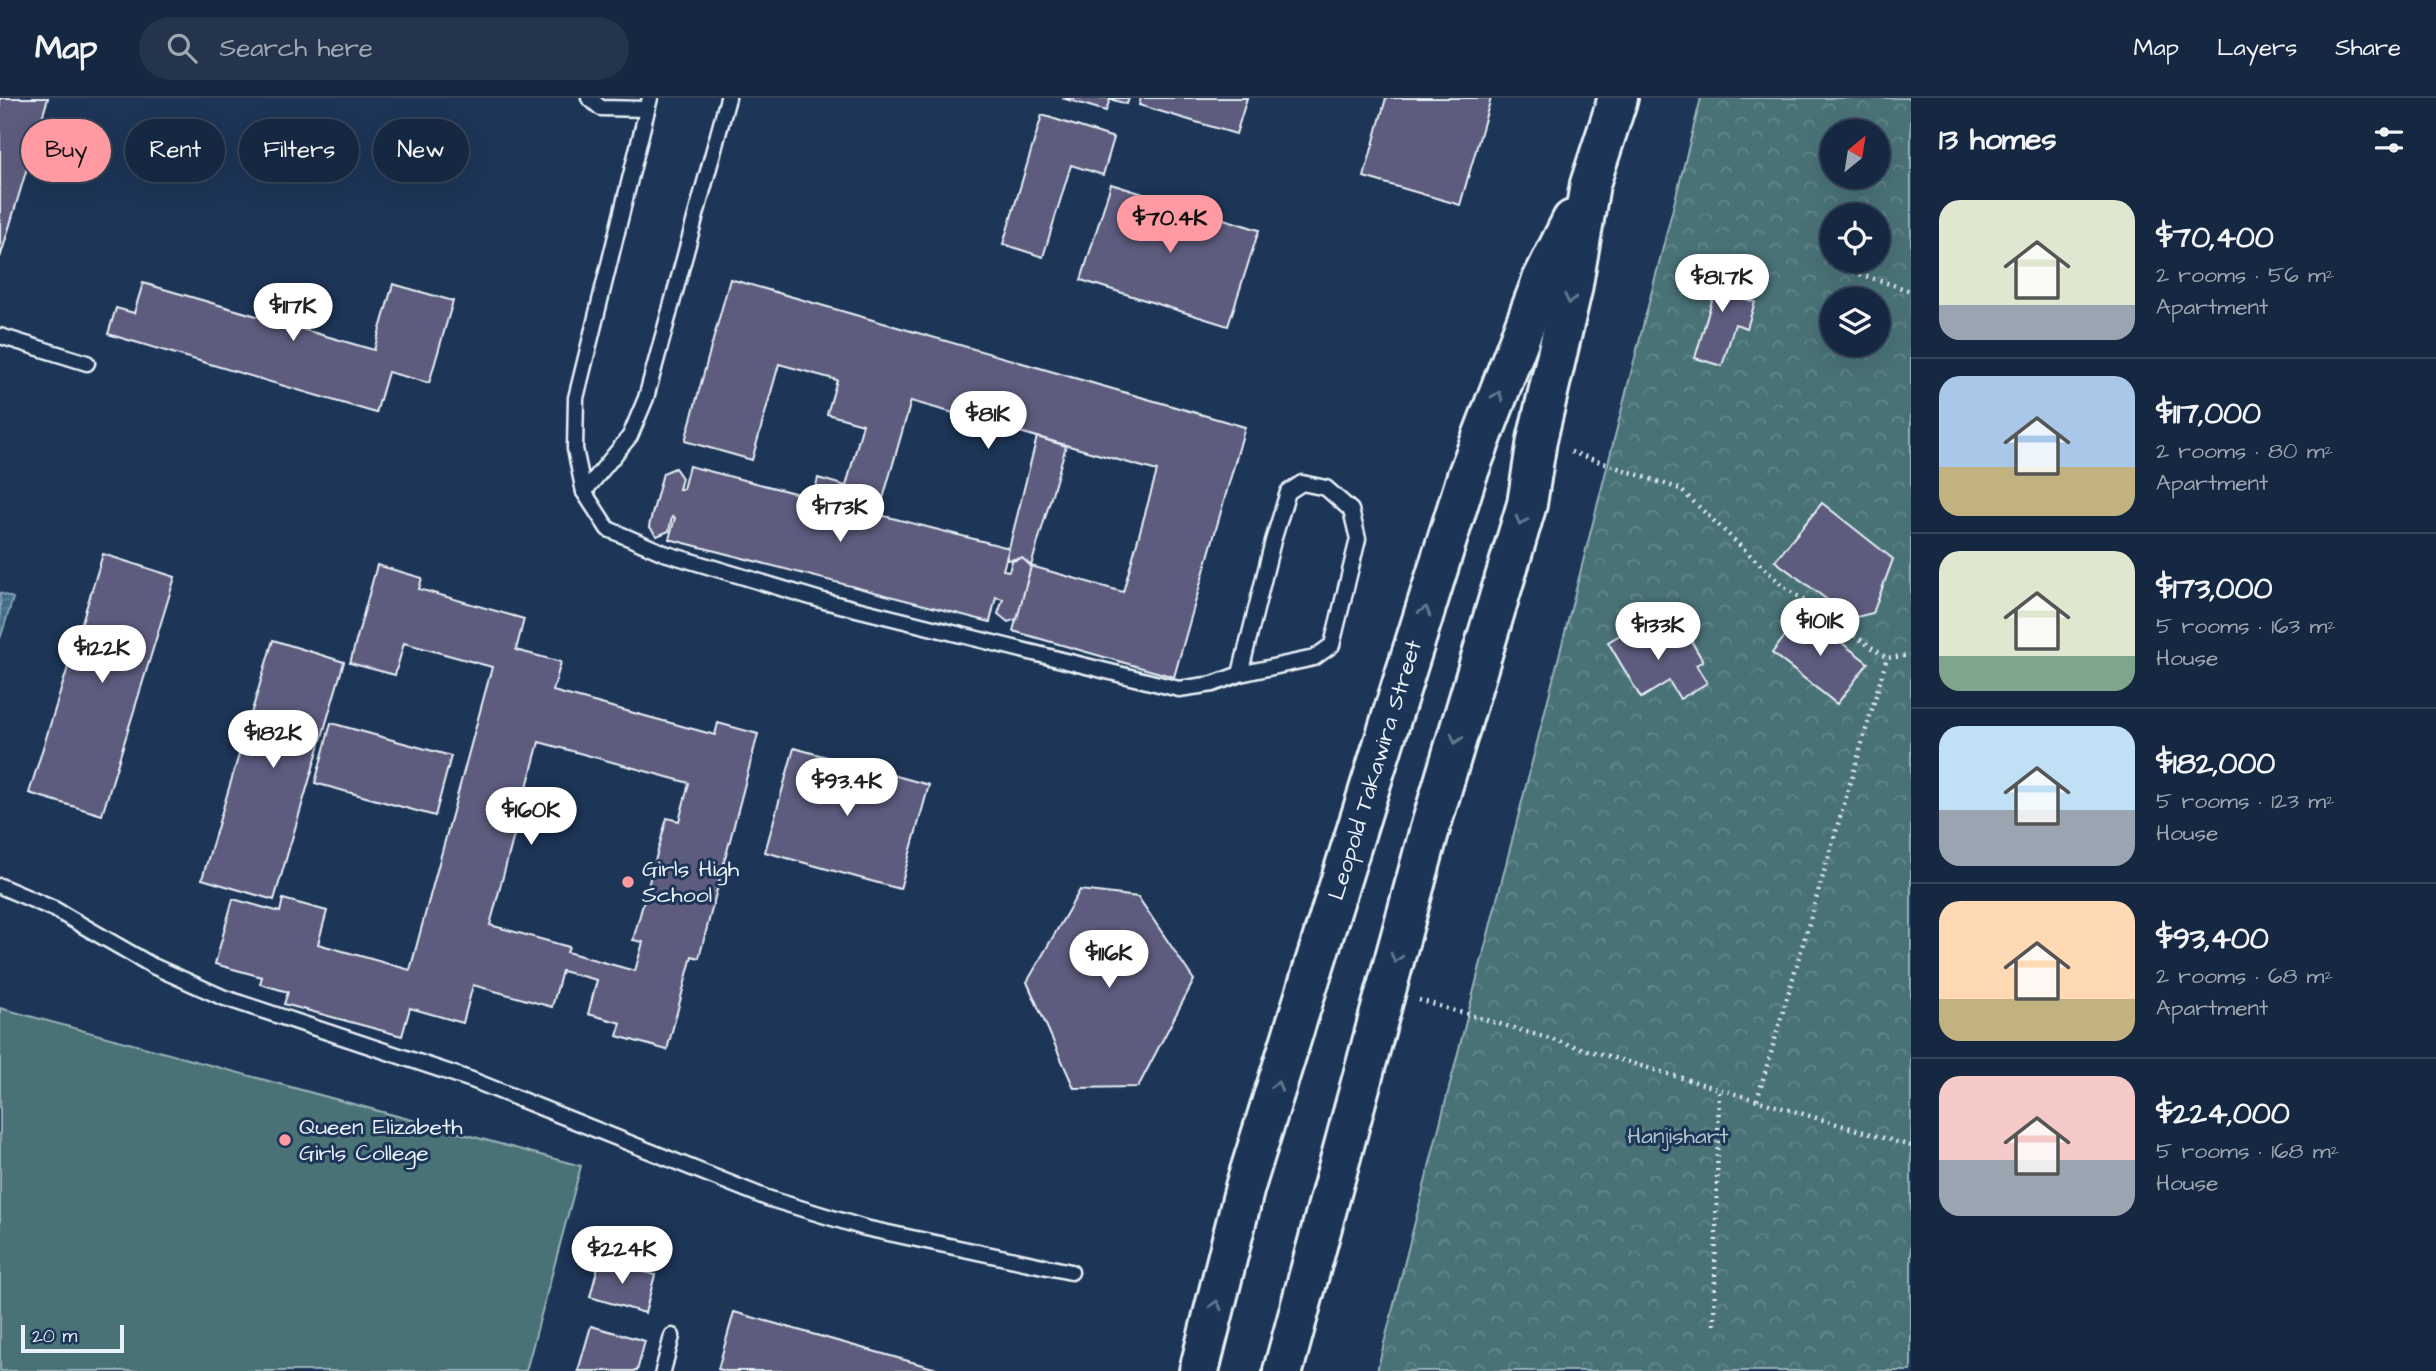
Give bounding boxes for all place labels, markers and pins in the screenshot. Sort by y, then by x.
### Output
pin: $70.4K [1113,195,1227,255]
pin: $81.7K [1665,254,1779,314]
pin: $117K [244,284,342,343]
pin: $81K [947,392,1029,451]
pin: $173K [791,484,889,544]
pin: $101K [1771,598,1869,658]
pin: $133K [1609,602,1707,662]
pin: $122K [53,626,151,685]
pin: $182K [224,710,322,770]
pin: $93.4K [790,758,904,818]
pin: $160K [482,788,580,847]
place label: Girls High School [642,853,740,911]
marker: Girls High School [620,874,636,890]
pin: $116K [1060,930,1158,990]
place label: Queen Elizabeth Girls College [299,1111,463,1170]
marker: Queen Elizabeth Girls College [277,1132,293,1148]
pin: $224K [573,1226,671,1286]

